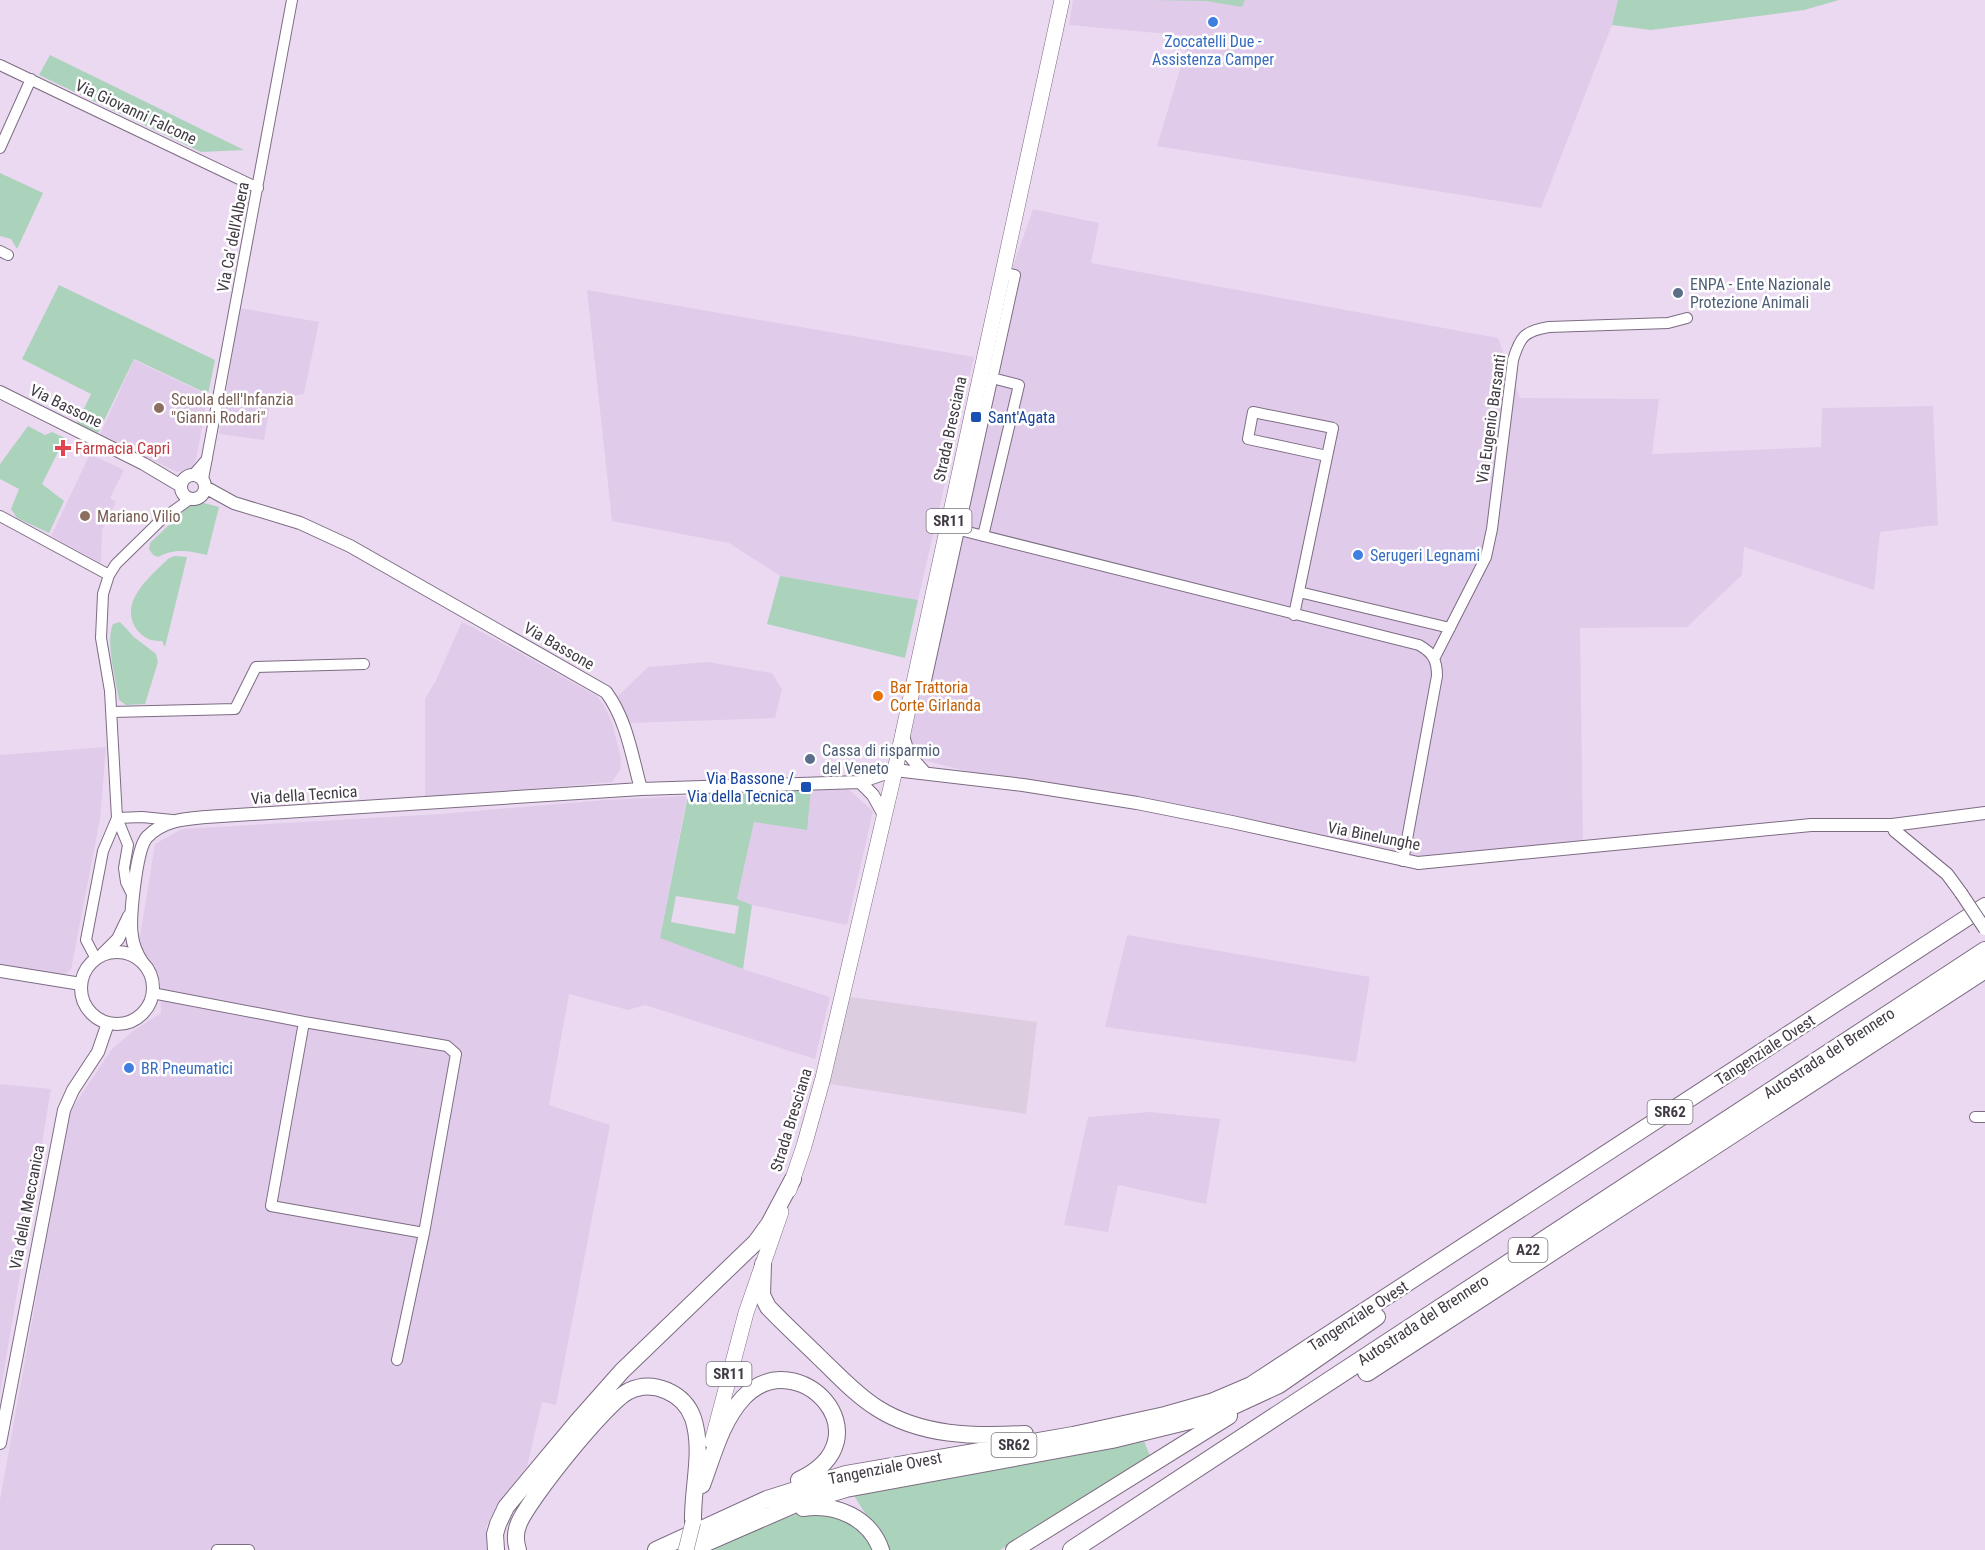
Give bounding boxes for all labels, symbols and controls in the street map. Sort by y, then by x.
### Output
marker: Zoccatelli Due - Assistenza Camper [1206,15,1220,29]
place label: Zoccatelli Due - Assistenza Camper [1152,32,1274,69]
street label: Via Giovanni Falcone [72,76,200,148]
street label: Via Ca' dell'Albera [213,180,253,294]
place label: ENPA - Ente Nazionale Protezione Animali [1690,275,1831,312]
marker: ENPA - Ente Nazionale Protezione Animali [1671,286,1685,300]
street label: Via Eugenio Barsanti [1473,353,1509,485]
street label: Strada Bresciana [930,375,970,483]
street label: Via Bassone [27,380,105,432]
place label: Scuola dell'Infanzia "Gianni Rodari" [171,390,294,427]
marker: Scuola dell'Infanzia "Gianni Rodari" [152,401,166,415]
place label: Sant'Agata [988,408,1055,427]
marker: Sant'Agata [969,410,983,424]
place label: Farmacia Capri [75,439,170,458]
marker: Farmacia Capri [56,441,70,455]
place label: Mariano Vilio [97,507,180,526]
marker: Mariano Vilio [78,509,92,523]
road number: SR11 [926,509,972,533]
place label: Serugeri Legnami [1370,546,1480,565]
marker: Serugeri Legnami [1351,548,1365,562]
street label: Via Bassone [520,618,598,674]
place label: Bar Trattoria Corte Girlanda [890,678,981,715]
marker: Bar Trattoria Corte Girlanda [871,689,885,703]
place label: Cassa di risparmio del Veneto [822,741,940,778]
marker: Cassa di risparmio del Veneto [803,752,817,766]
place label: Via Bassone / Via della Tecnica [687,769,794,806]
marker: Via Bassone / Via della Tecnica [799,780,813,794]
street label: Via della Tecnica [250,782,358,808]
street label: Via Binelunghe [1326,818,1422,854]
street label: Autostrada del Brennero [1760,1003,1898,1103]
street label: Tangenziale Ovest [1712,1011,1819,1089]
place label: BR Pneumatici [141,1059,233,1078]
marker: BR Pneumatici [122,1061,136,1075]
street label: Strada Bresciana [766,1066,816,1174]
road number: SR62 [1648,1100,1692,1124]
street label: Via della Meccanica [6,1143,48,1271]
road number: A22 [1508,1238,1547,1262]
street label: Autostrada del Brennero [1354,1270,1492,1370]
street label: Tangenziale Ovest [1305,1277,1412,1355]
road number: SR11 [706,1362,752,1386]
road number: SR62 [992,1433,1036,1457]
street label: Tangenziale Ovest [827,1448,944,1488]

